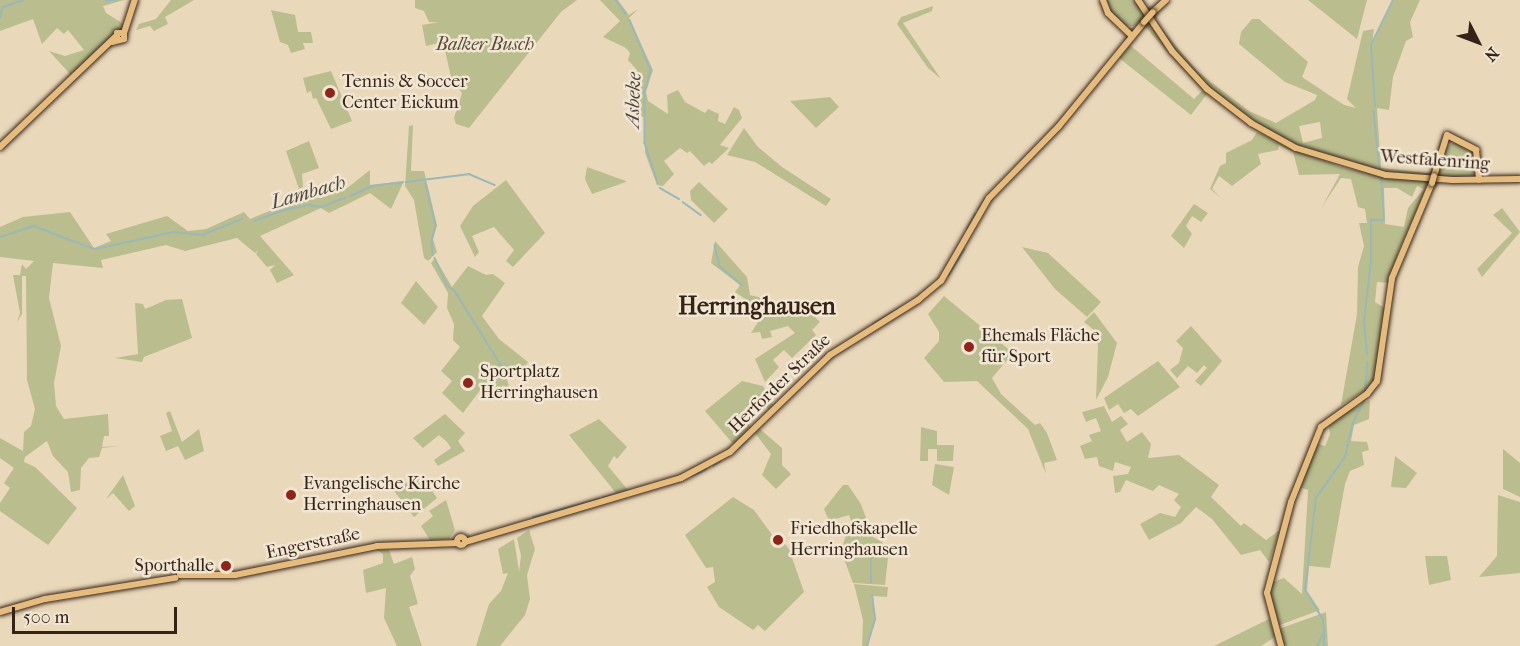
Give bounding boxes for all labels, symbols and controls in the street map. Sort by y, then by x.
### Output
north arrow [1448,12,1508,72]
park label: Balker Busch [436,34,534,56]
text: N [1481,44,1503,65]
place label: Tennis & Soccer Center Eickum [342,72,468,115]
water label: Asbeke [620,72,646,128]
marker: Tennis & Soccer Center Eickum [323,86,337,100]
street label: Westfalenring [1379,146,1491,176]
water label: Lambach [268,170,348,214]
district label: Herringhausen [678,293,836,321]
place label: Ehemals Fläche für Sport [981,326,1100,368]
street label: Herforder Straße [725,330,835,438]
marker: Ehemals Fläche für Sport [962,340,976,354]
place label: Sportplatz Herringhausen [480,362,598,404]
marker: Sportplatz Herringhausen [461,376,475,390]
place label: Evangelische Kirche Herringhausen [303,474,460,516]
marker: Evangelische Kirche Herringhausen [284,488,298,502]
place label: Friedhofskapelle Herringhausen [790,519,918,562]
street label: Engerstraße [264,524,362,564]
marker: Friedhofskapelle Herringhausen [771,533,785,547]
place label: Sporthalle [135,555,214,577]
marker: Sporthalle [219,559,233,573]
scale bar [15,595,180,633]
text: 500 m [23,607,69,628]

